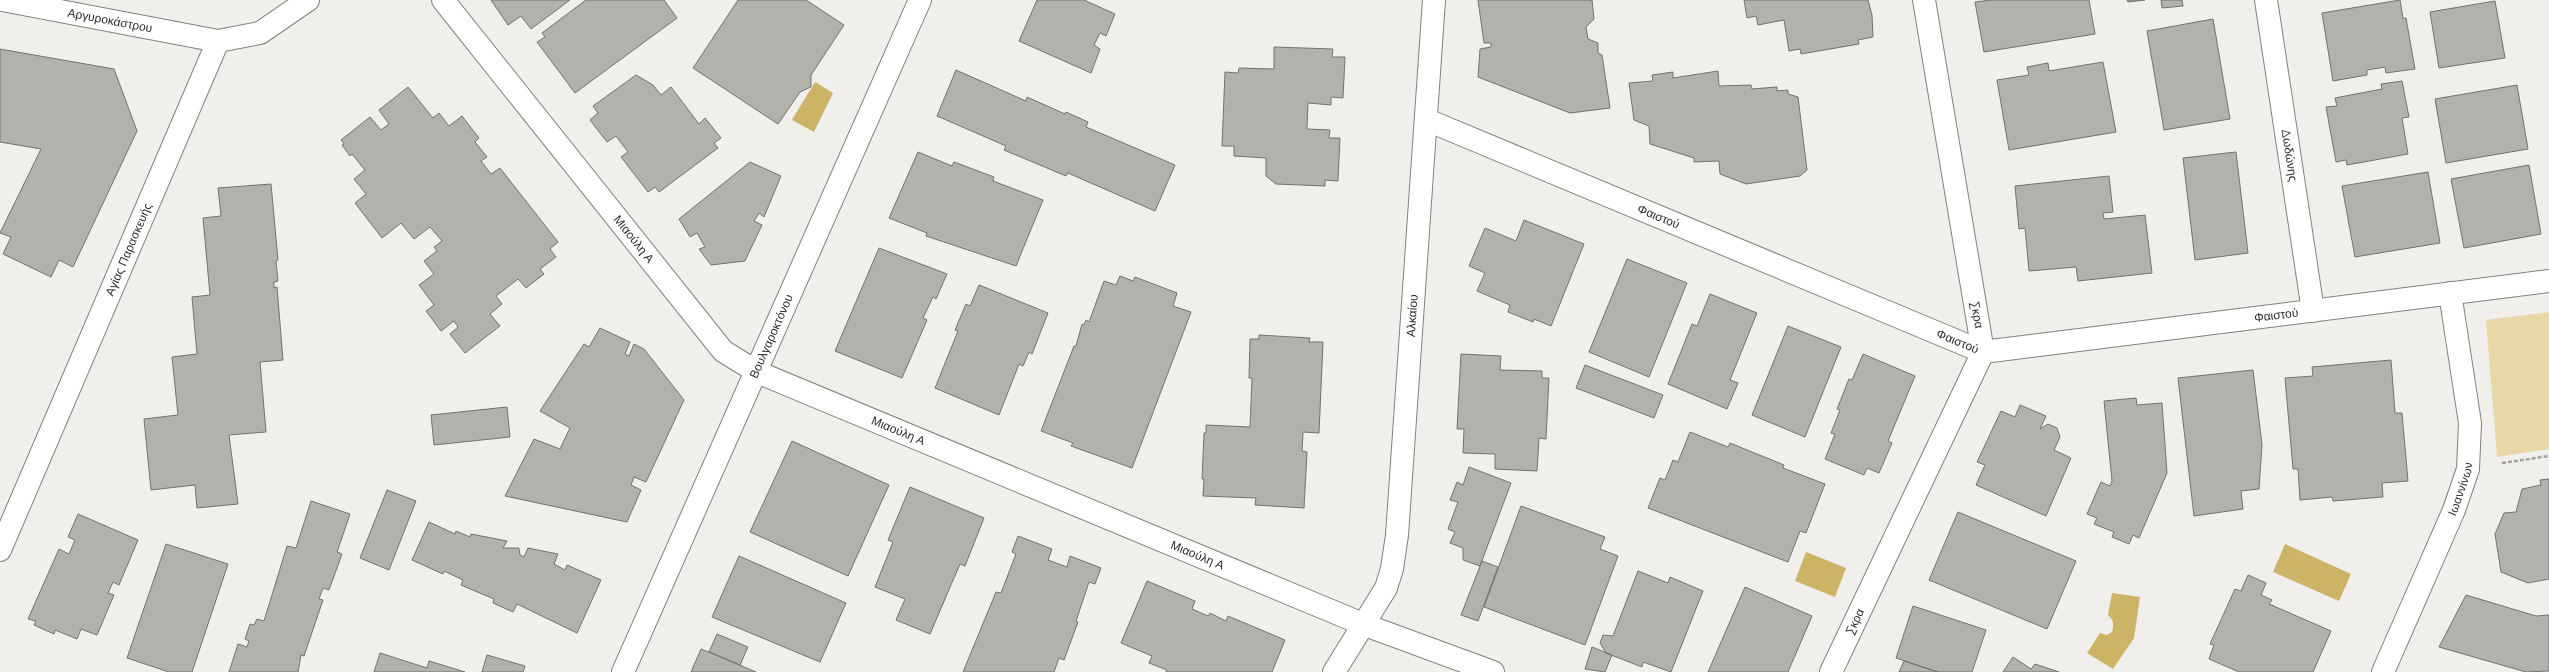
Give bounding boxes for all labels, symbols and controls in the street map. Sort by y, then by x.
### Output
street label: Αργυροκάστρου [66,5,154,36]
street label: Δωδώνης [2278,128,2301,183]
street label: Αγίας Παρασκευής [102,200,156,298]
street label: Φαιστού [1635,201,1682,233]
street label: Μιαούλη Α [610,212,658,266]
street label: Βουλγαροκτόνου [746,292,797,381]
street label: Αλκαίου [1403,294,1422,337]
street label: Σκρα [1967,300,1987,330]
street label: Φαιστού [2253,305,2299,326]
street label: Φαιστού [1934,325,1981,357]
street label: Μιαούλη Α [869,413,928,449]
street label: Ιωαννίνων [2444,462,2476,518]
street label: Μιαούλη Α [1168,537,1227,574]
street label: Σκρα [1842,606,1868,637]

